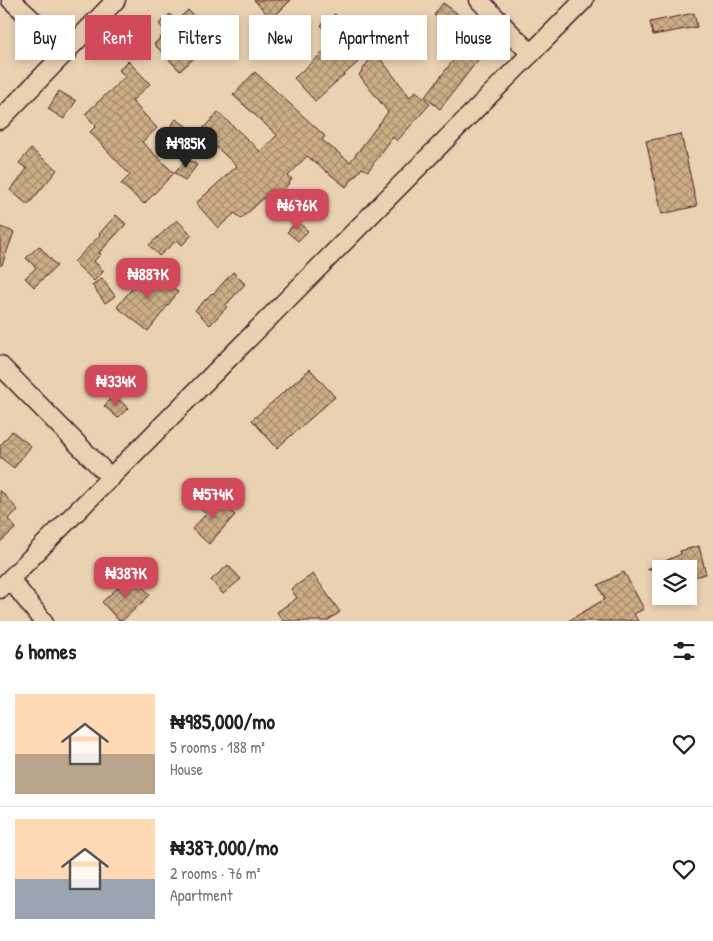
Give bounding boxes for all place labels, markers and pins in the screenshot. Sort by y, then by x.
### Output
pin: ₦985K [151,126,221,169]
pin: ₦676K [262,188,332,231]
pin: ₦887K [113,258,183,300]
pin: ₦334K [81,364,151,407]
pin: ₦574K [178,478,248,520]
pin: ₦387K [91,556,161,599]

